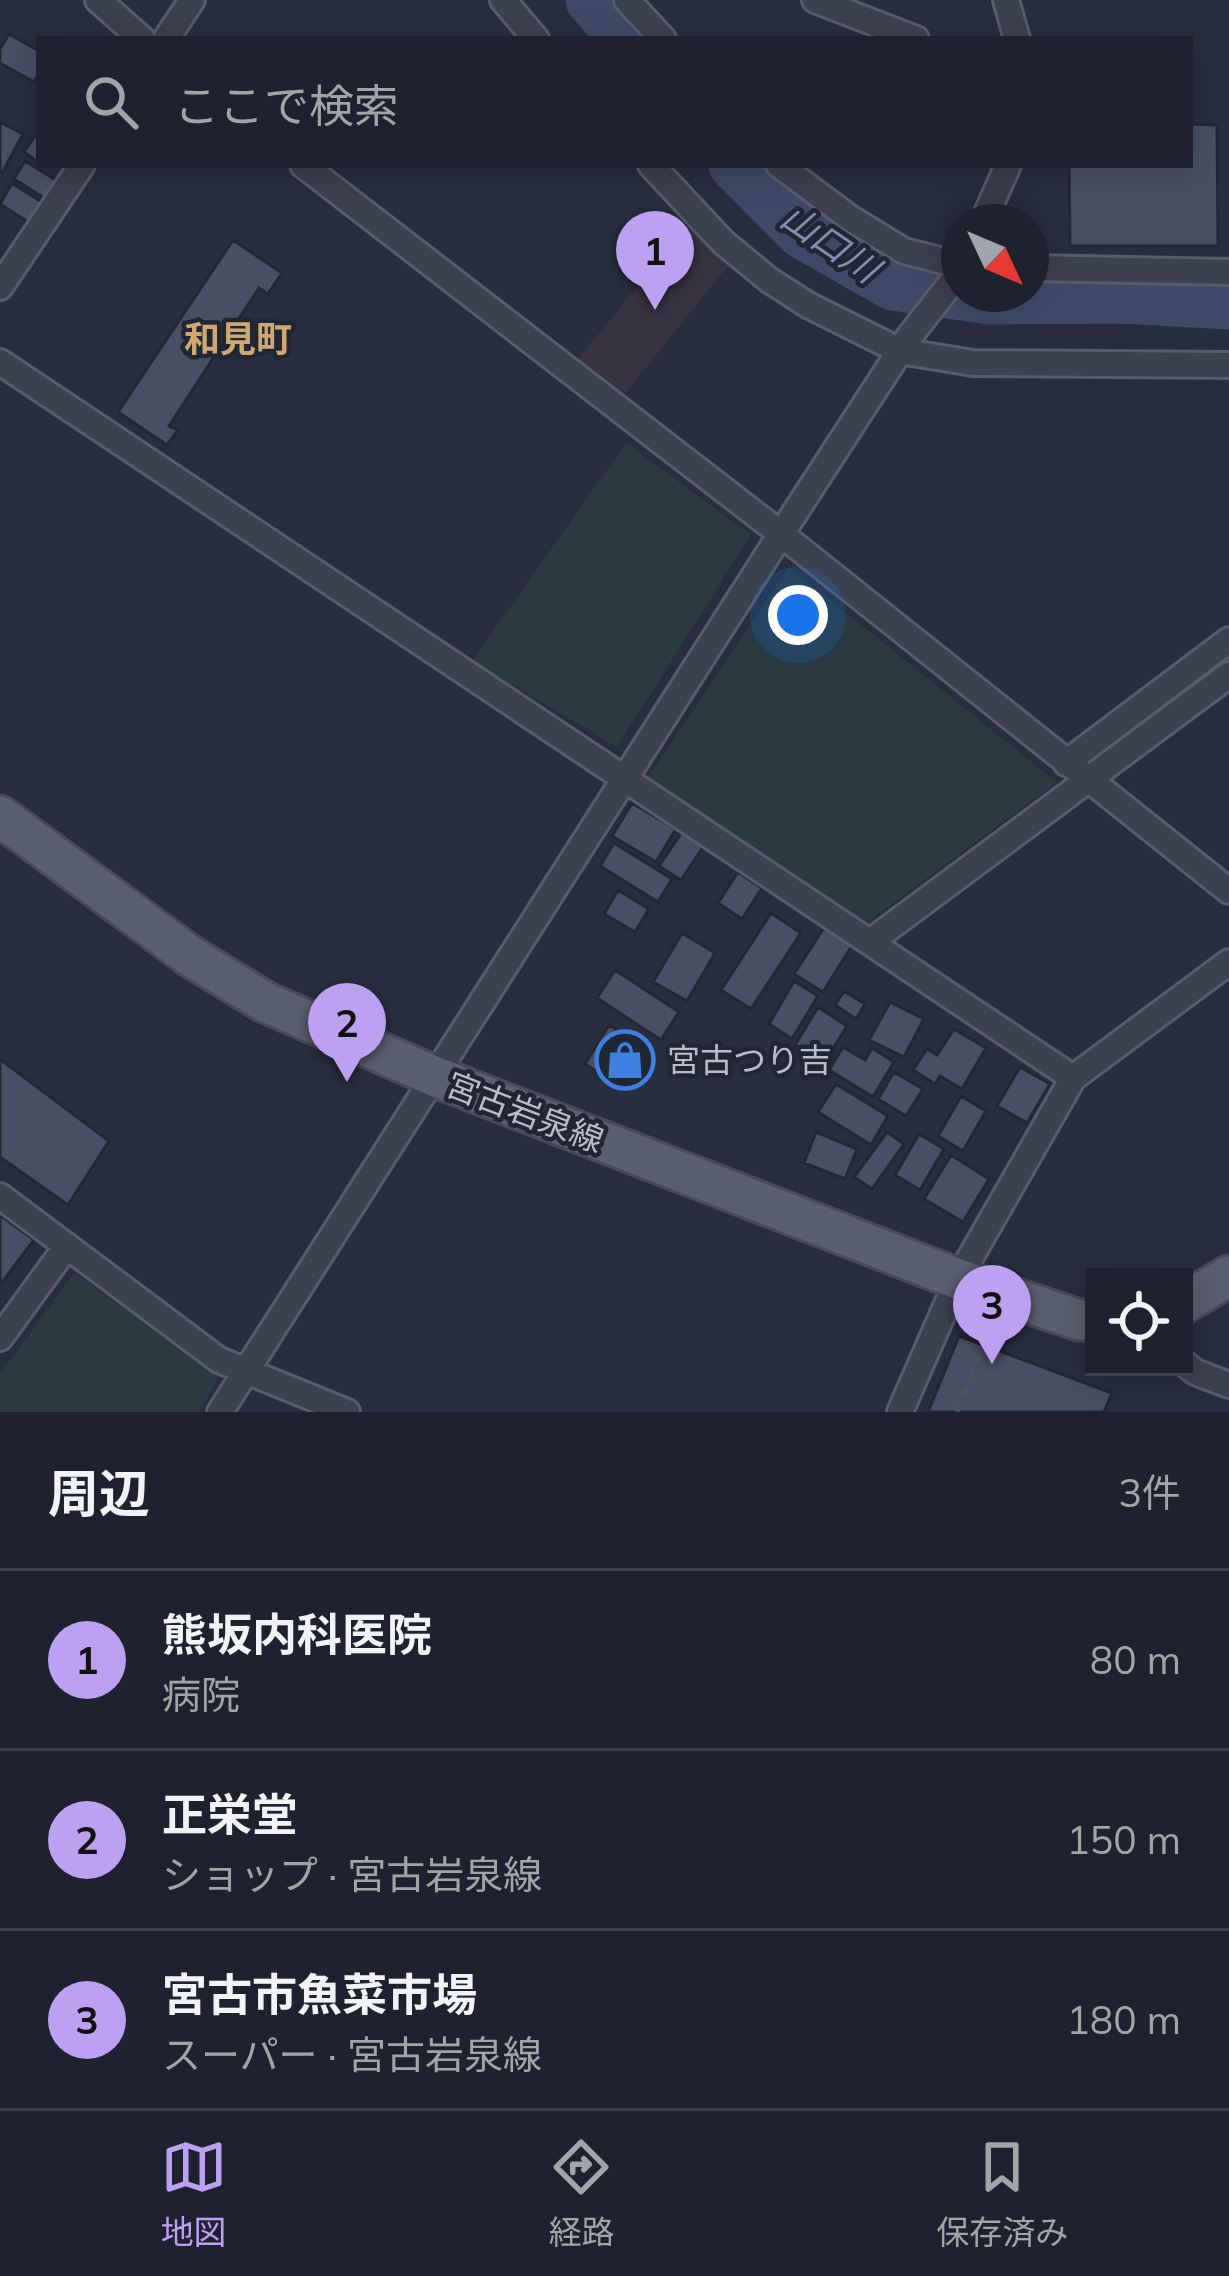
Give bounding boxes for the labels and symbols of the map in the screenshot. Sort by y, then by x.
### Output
water label: 山口川 [773,194,891,294]
north arrow [941,204,1049,312]
pin: 1 [616,211,694,310]
district label: 和見町 [184,316,292,361]
your location [768,585,828,645]
pin: 2 [308,983,386,1082]
shop icon: 宮古つり吉 [594,1029,656,1091]
place label: 宮古つり吉 [667,1039,832,1080]
street label: 宮古岩泉線 [441,1063,610,1160]
pin: 3 [953,1265,1031,1364]

